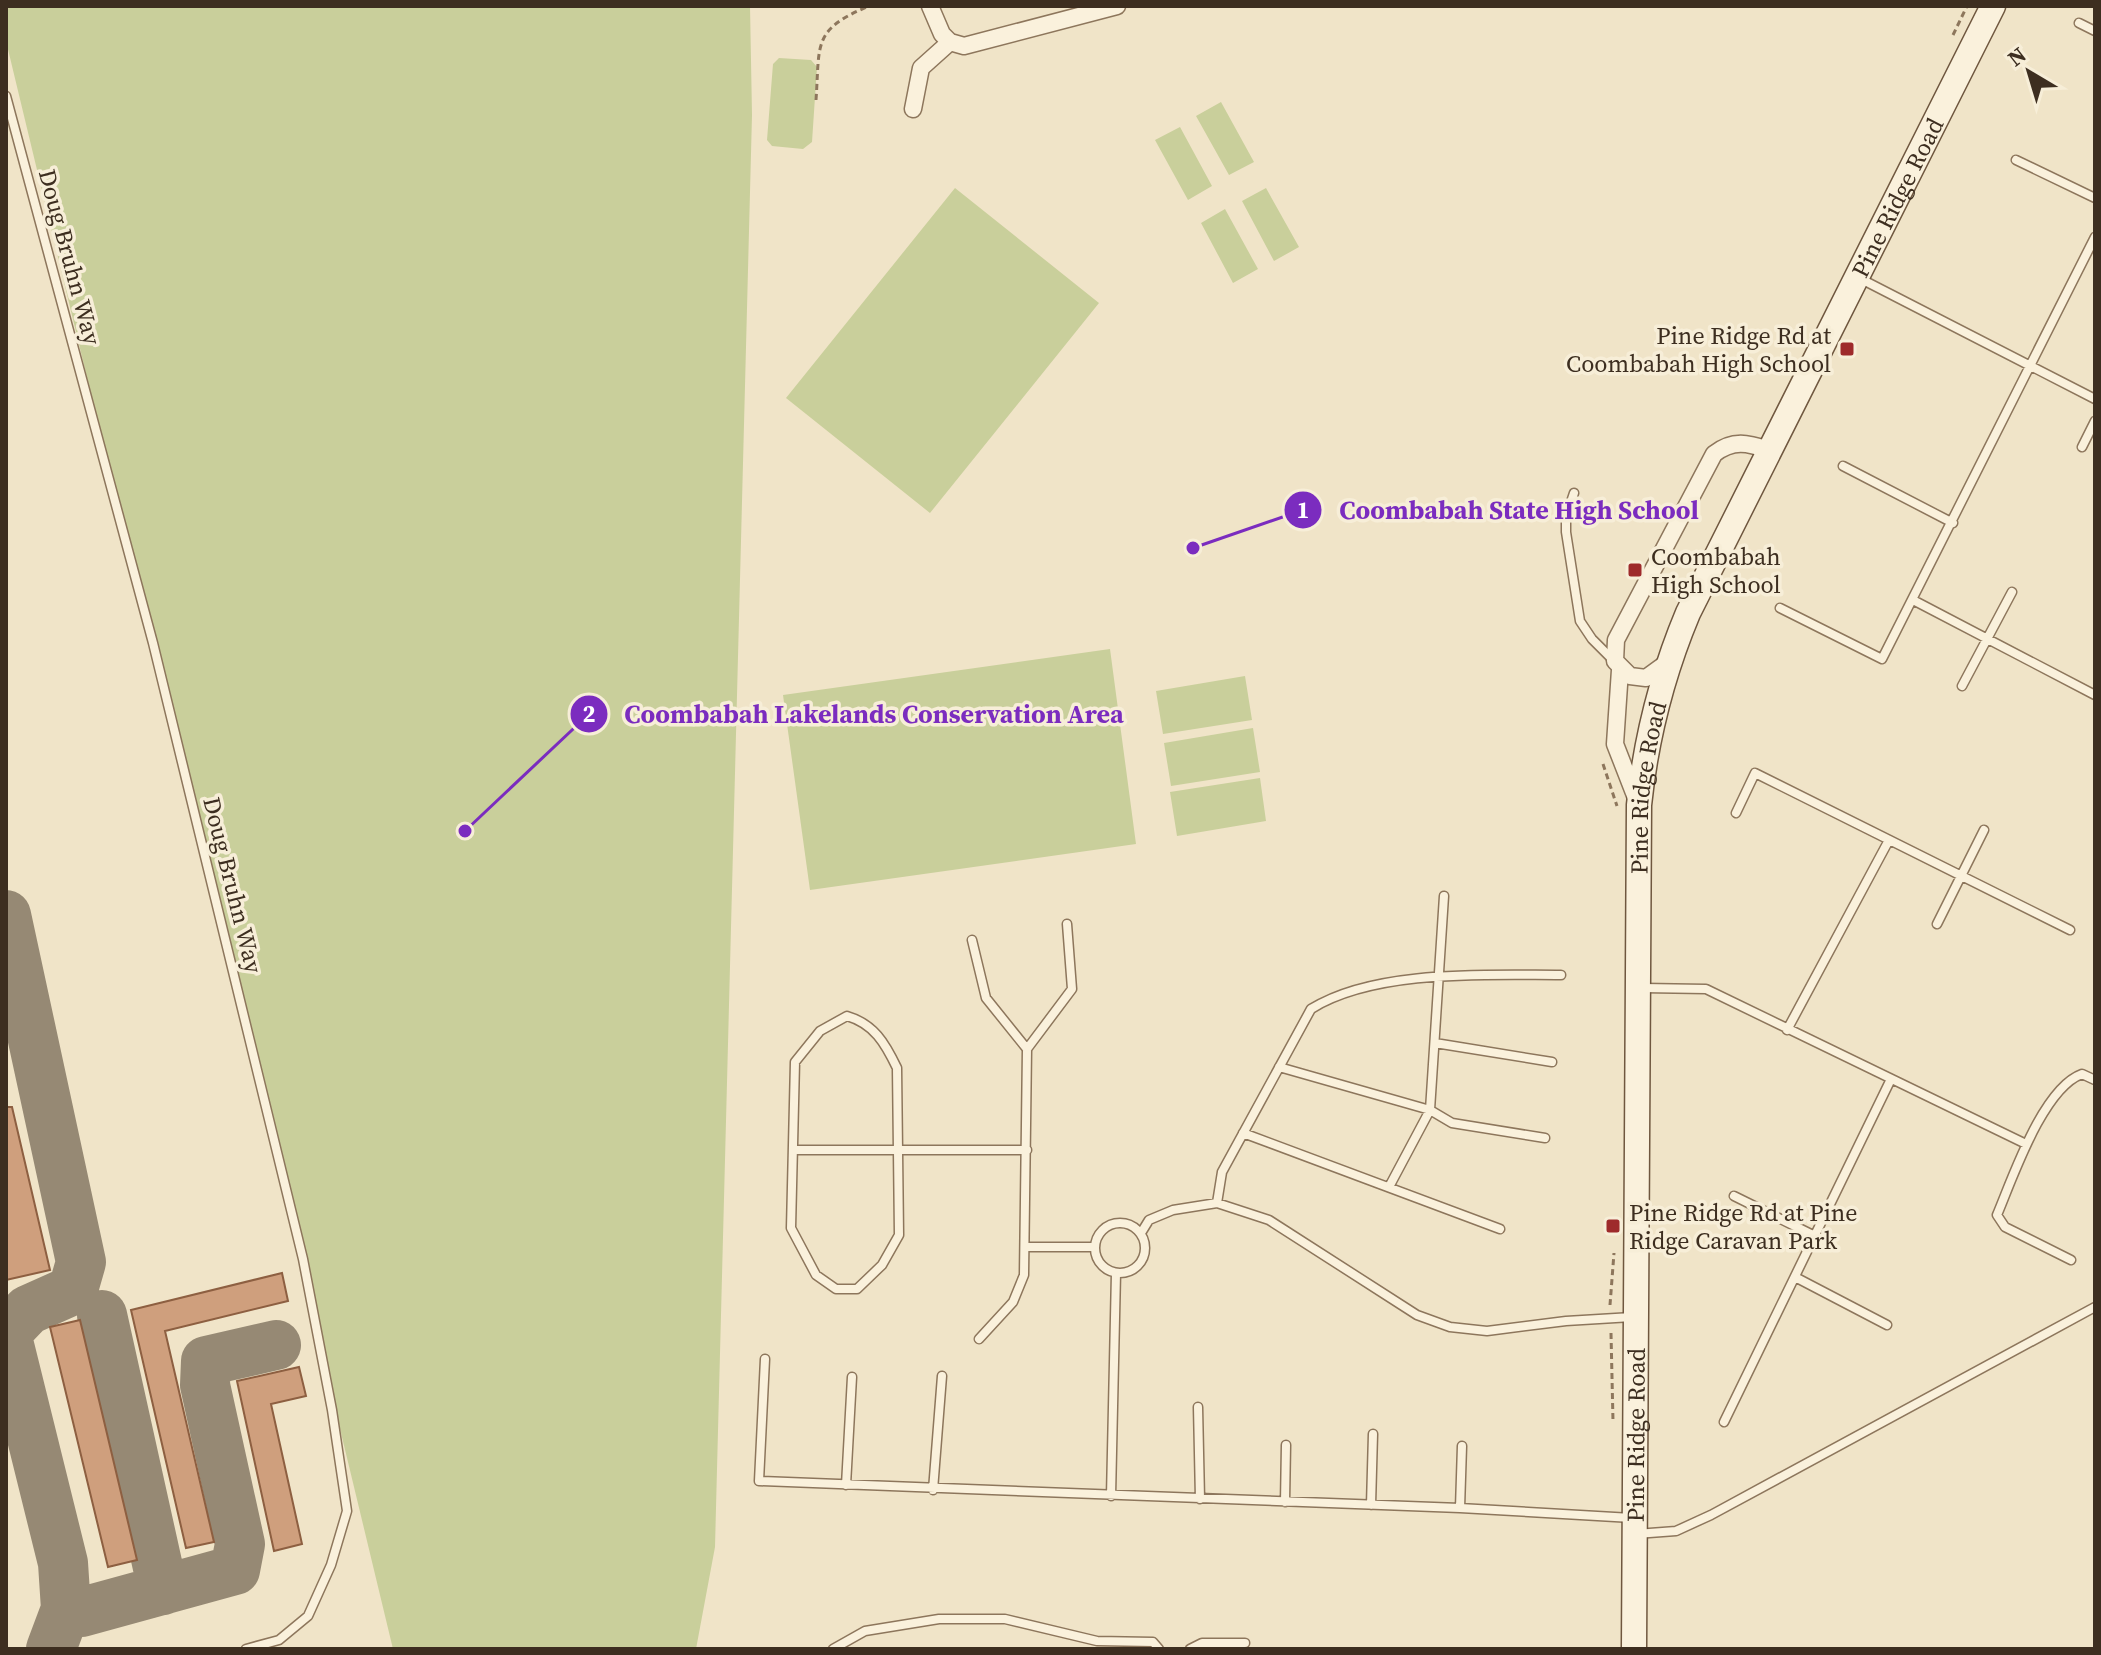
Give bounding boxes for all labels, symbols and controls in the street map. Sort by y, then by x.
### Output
north arrow [1989,32,2069,112]
text: N [2001,39,2032,73]
street label: Pine Ridge Road [1843,112,1951,283]
street label: Doug Bruhn Way [31,166,109,349]
place label: Pine Ridge Rd at Coombabah High School [1566,319,1831,380]
marker: Pine Ridge Rd at Coombabah High School [1838,340,1856,358]
callout: Coombabah State High School [1283,485,1715,535]
text: Coombabah State High School [1339,492,1699,528]
text: 1 [1296,493,1310,526]
place label: Coombabah High School [1651,540,1781,601]
marker: Coombabah High School [1626,561,1644,579]
callout: Coombabah Lakelands Conservation Area [569,689,1140,739]
text: Coombabah Lakelands Conservation Area [624,696,1124,732]
text: 2 [582,697,596,730]
street label: Pine Ridge Road [1622,697,1674,874]
street label: Doug Bruhn Way [195,793,271,977]
place label: Pine Ridge Rd at Pine Ridge Caravan Park [1629,1196,1858,1257]
marker: Pine Ridge Rd at Pine Ridge Caravan Park [1604,1217,1622,1235]
street label: Pine Ridge Road [1618,1347,1652,1522]

